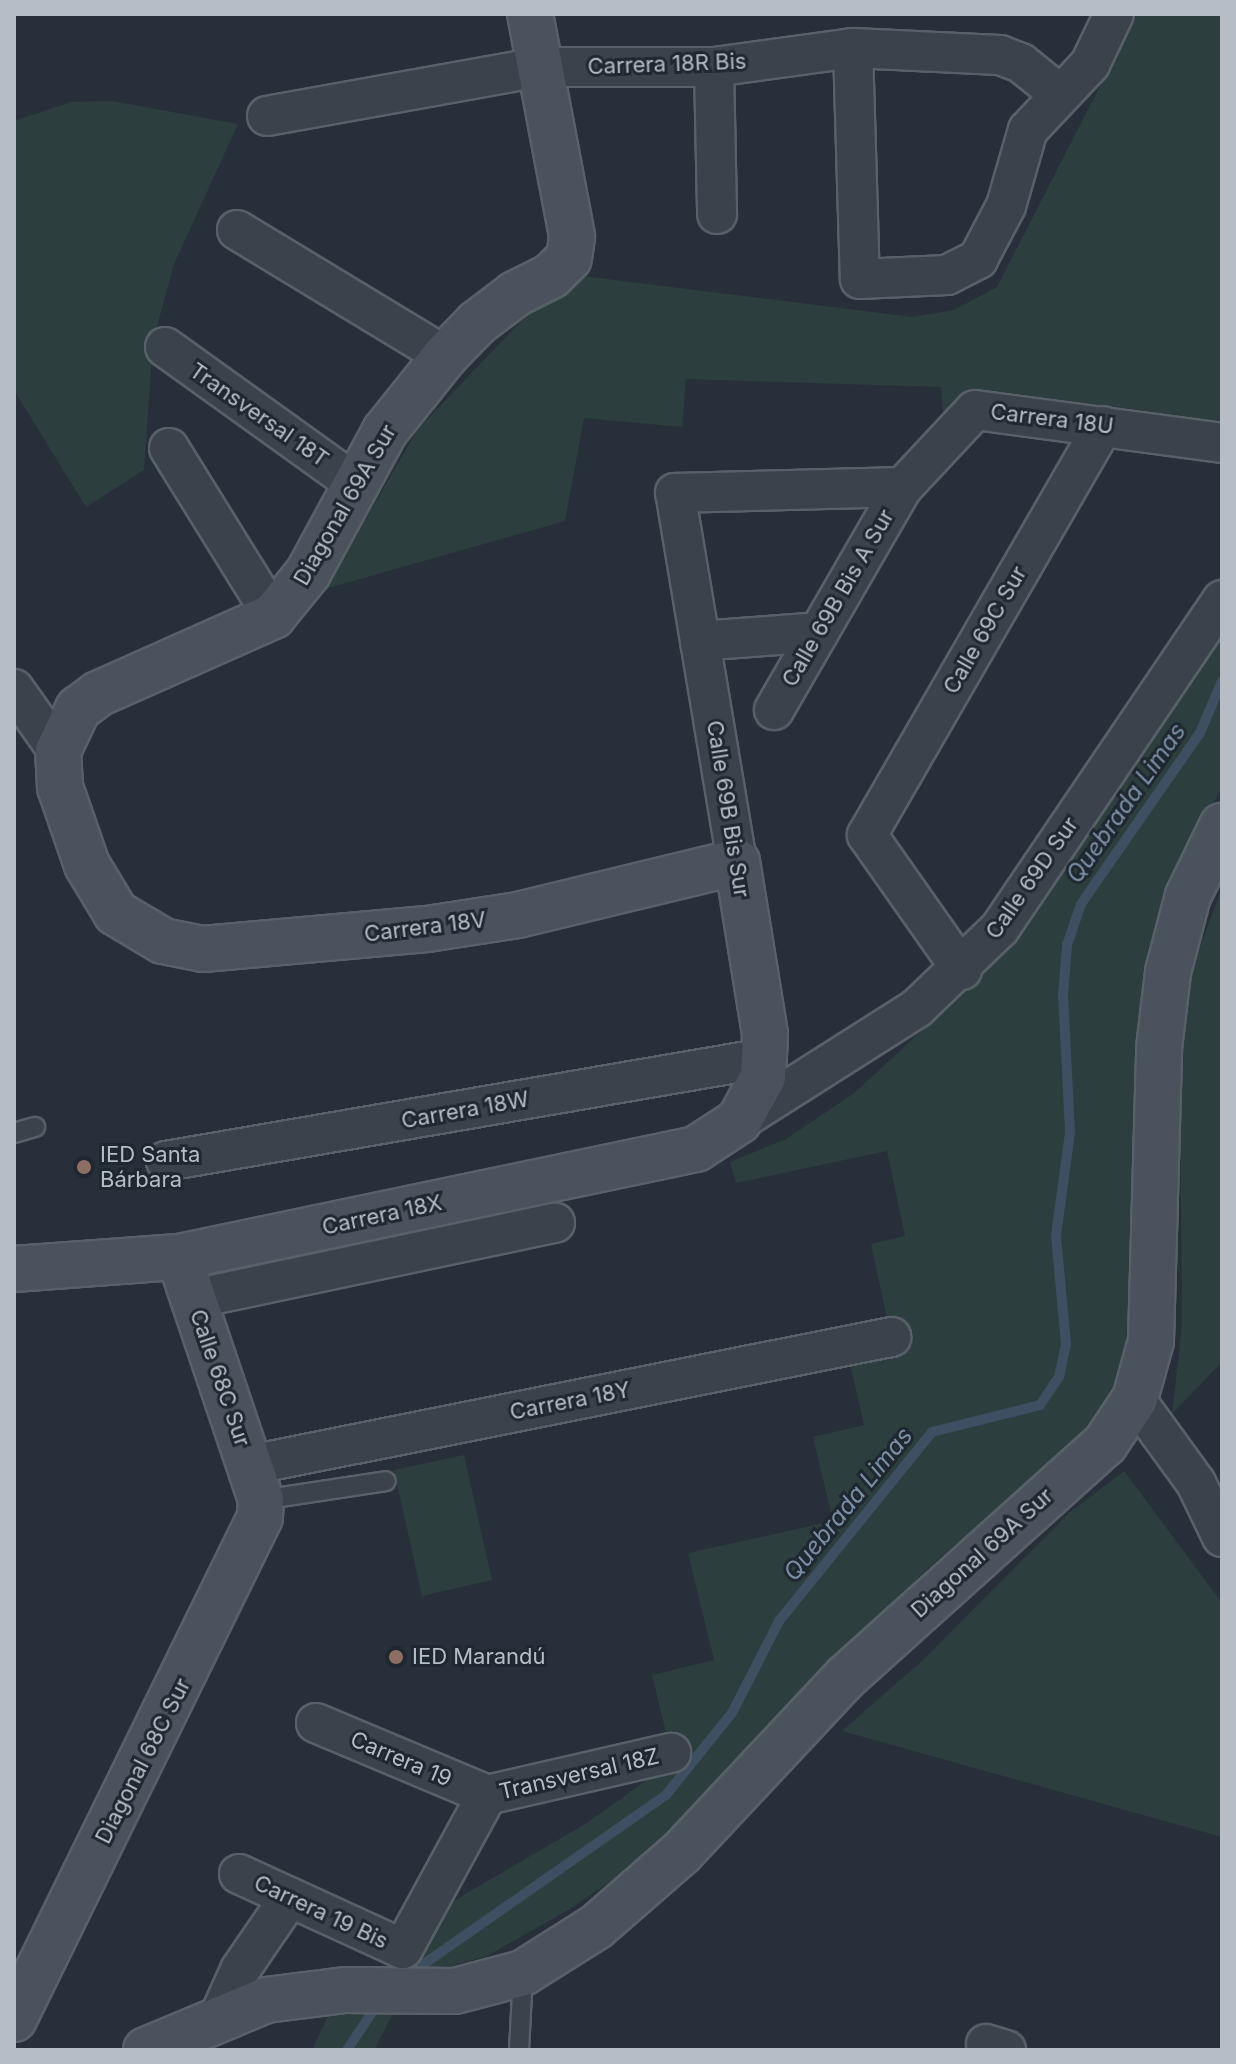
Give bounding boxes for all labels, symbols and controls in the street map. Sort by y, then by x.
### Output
street label: Carrera 18R Bis [587,48,747,80]
street label: Transversal 18T [184,357,334,473]
street label: Carrera 18U [989,398,1115,440]
street label: Diagonal 69A Sur [288,420,402,590]
street label: Calle 69B Bis A Sur [777,505,899,691]
street label: Calle 69C Sur [938,561,1032,699]
water label: Quebrada Limas [1060,718,1192,888]
street label: Calle 69B Bis Sur [701,719,755,899]
street label: Calle 69D Sur [980,812,1084,944]
street label: Carrera 18V [363,906,487,948]
street label: Carrera 18W [399,1086,531,1134]
place label: IED Santa Bárbara [100,1141,200,1192]
marker: IED Santa Bárbara [75,1158,93,1176]
street label: Carrera 18X [320,1189,444,1241]
street label: Calle 68C Sur [184,1306,256,1450]
street label: Carrera 18Y [508,1376,632,1426]
water label: Quebrada Limas [778,1422,918,1586]
street label: Diagonal 69A Sur [906,1483,1058,1623]
place label: IED Marandú [412,1644,546,1670]
marker: IED Marandú [387,1648,405,1666]
street label: Diagonal 68C Sur [90,1674,196,1848]
street label: Carrera 19 [347,1726,455,1792]
street label: Transversal 18Z [497,1743,661,1805]
street label: Carrera 19 Bis [250,1869,392,1955]

